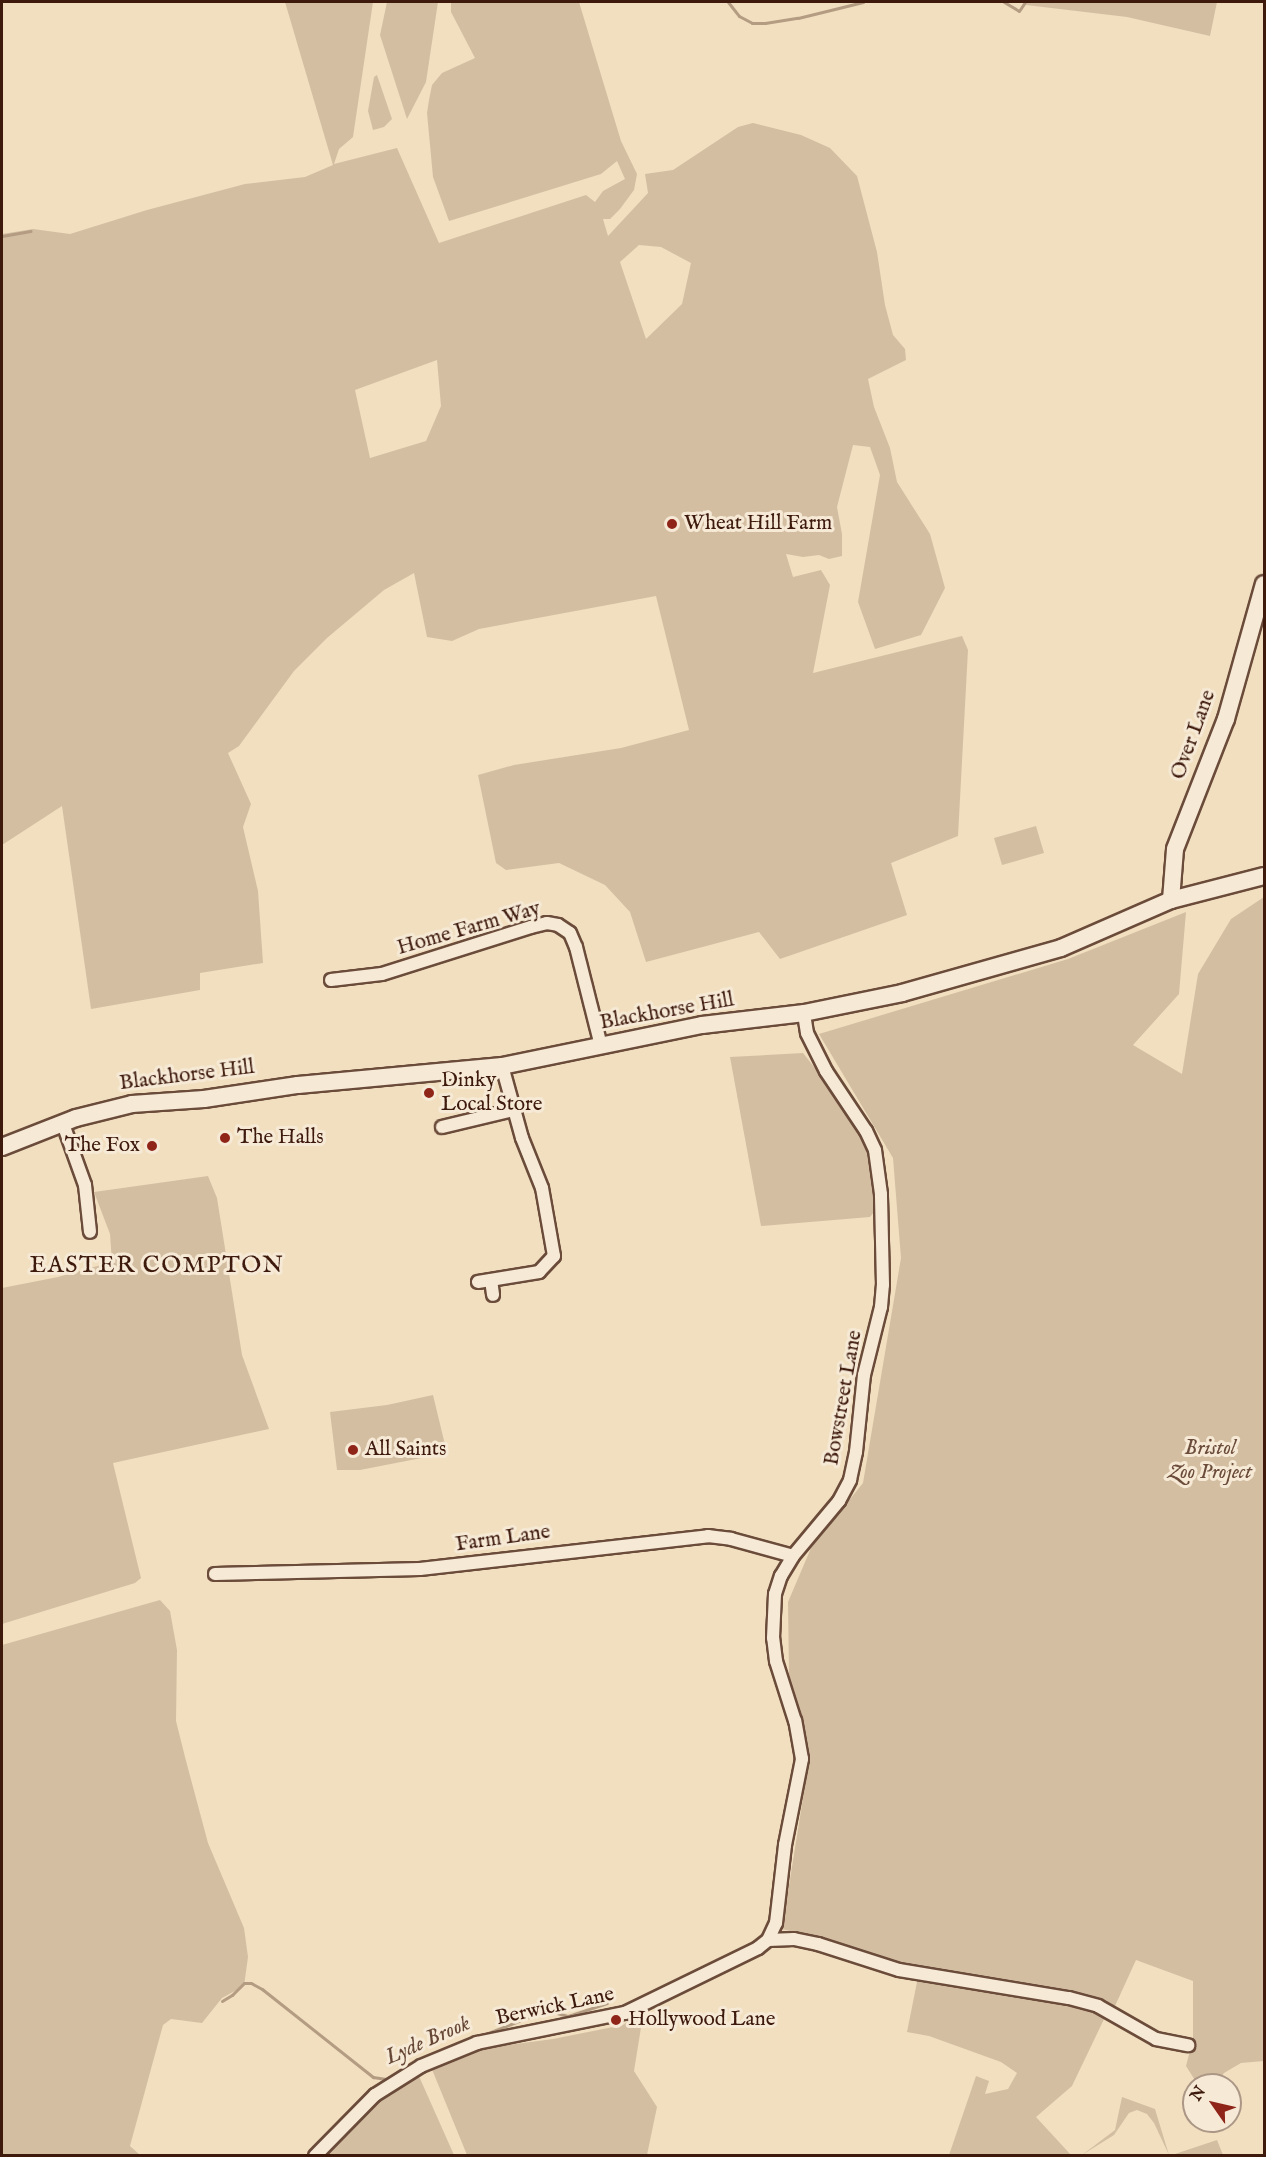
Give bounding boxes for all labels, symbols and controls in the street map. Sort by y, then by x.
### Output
place label: Wheat Hill Farm [684,511,832,537]
marker: Wheat Hill Farm [665,517,679,531]
street label: Over Lane [1166,687,1222,783]
street label: Home Farm Way [394,897,544,961]
street label: Blackhorse Hill [598,988,736,1036]
street label: Blackhorse Hill [118,1055,256,1097]
place label: Dinky Local Store [441,1068,542,1118]
marker: Dinky Local Store [422,1086,436,1100]
place label: The Halls [237,1125,324,1151]
marker: The Halls [218,1131,232,1145]
place label: The Fox [65,1133,140,1159]
marker: The Fox [145,1139,159,1153]
district label: EASTER COMPTON [29,1252,285,1280]
street label: Bowstreet Lane [820,1328,868,1468]
park label: Bristol Zoo Project [1168,1436,1252,1486]
place label: All Saints [365,1437,446,1463]
marker: All Saints [346,1443,360,1457]
street label: Farm Lane [454,1520,552,1558]
street label: Berwick Lane [494,1982,616,2032]
place label: Hollywood Lane [628,2007,775,2033]
water label: Lyde Brook [381,2011,475,2071]
marker: Hollywood Lane [609,2013,623,2027]
north arrow [1182,2073,1242,2133]
text: N [1187,2083,1211,2105]

